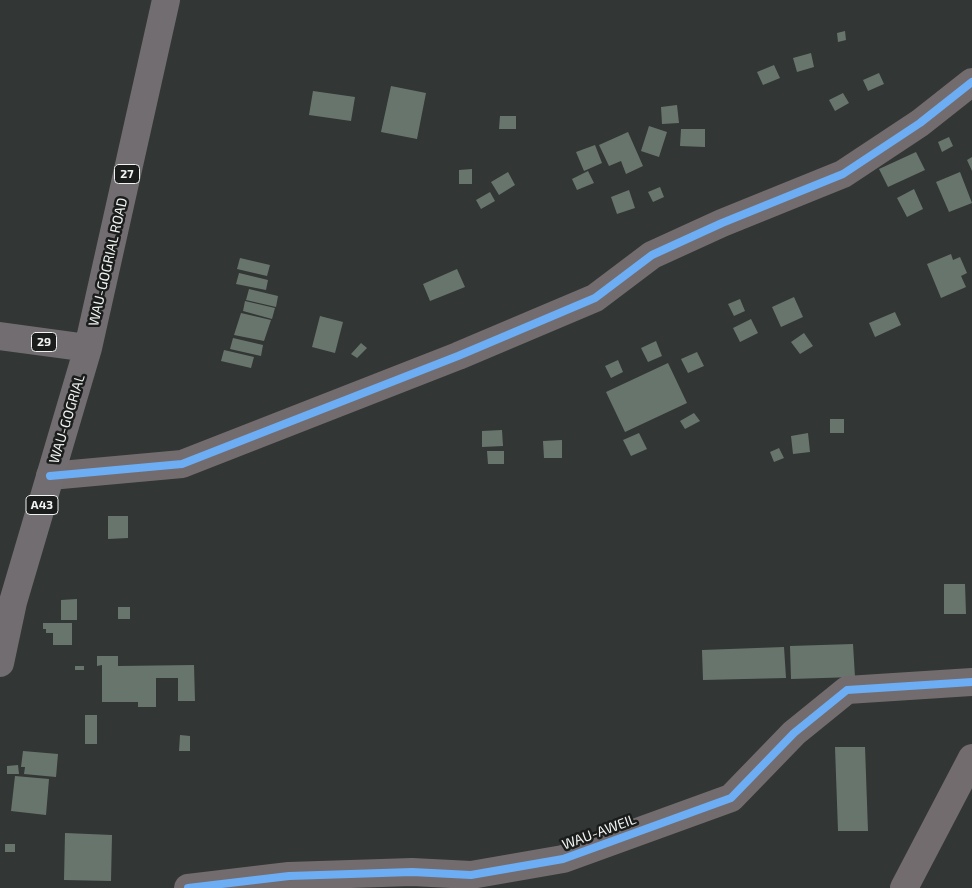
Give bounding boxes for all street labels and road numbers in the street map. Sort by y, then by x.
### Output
road number: 27 [114,164,140,183]
street label: WAU-GOGRIAL ROAD [85,196,131,328]
road number: 29 [32,332,56,352]
street label: WAU-GOGRIAL [45,372,89,466]
road number: A43 [26,496,58,514]
street label: WAU-AWEIL [560,811,638,853]

